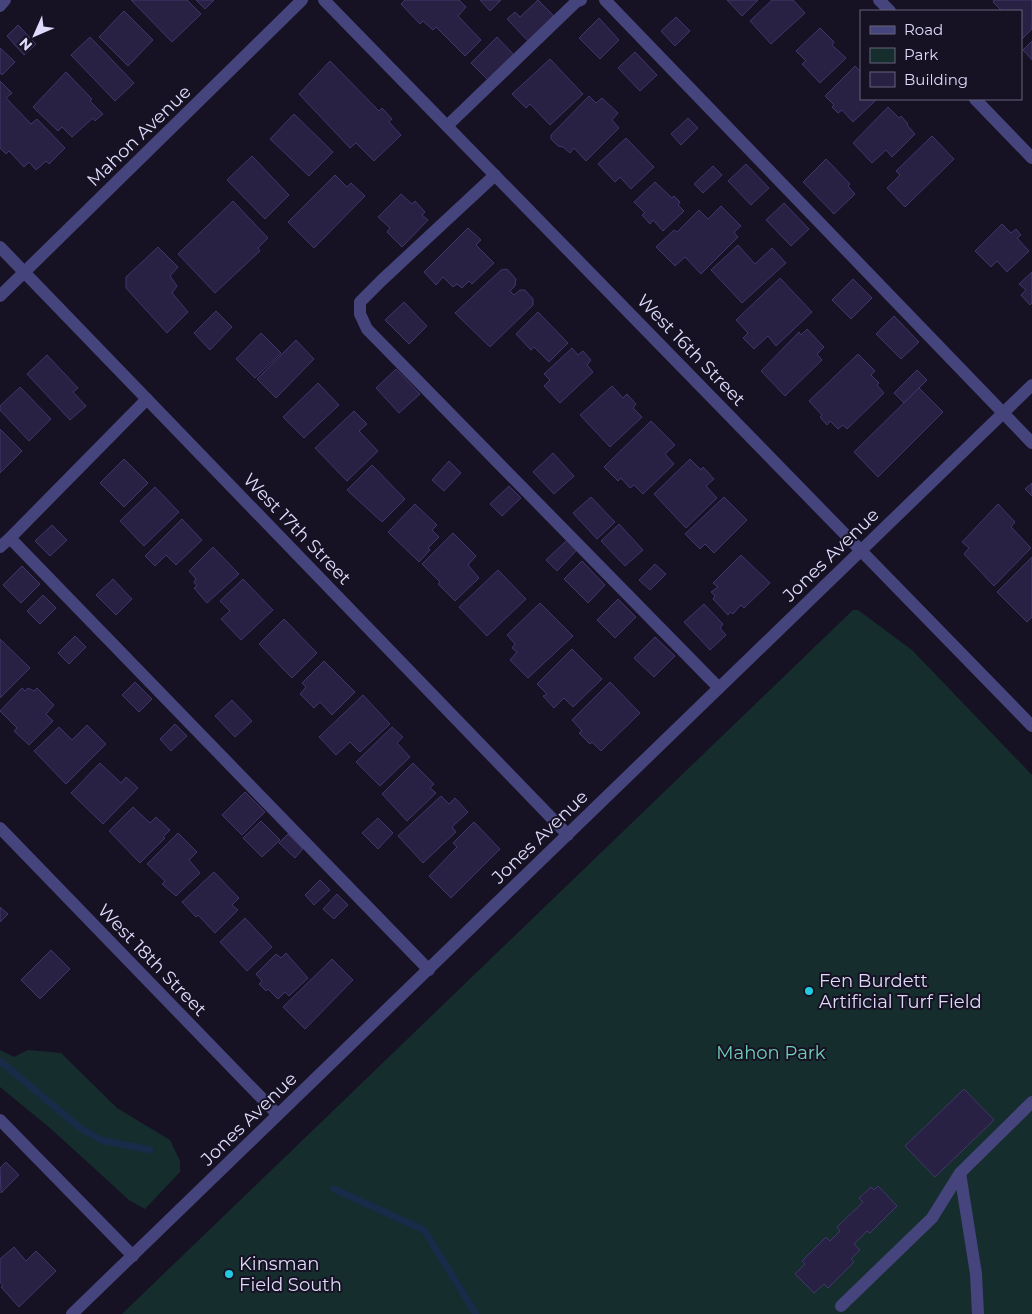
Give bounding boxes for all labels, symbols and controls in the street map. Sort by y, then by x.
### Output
north arrow [10,10,60,60]
legend [860,10,1022,100]
text: Road [904,20,943,39]
text: N [15,34,36,55]
text: Park [904,45,938,64]
text: Building [904,70,968,89]
street label: Mahon Avenue [82,81,196,191]
street label: West 16th Street [632,290,750,410]
street label: West 17th Street [238,469,356,589]
street label: Jones Avenue [778,504,884,607]
street label: Jones Avenue [487,786,593,889]
street label: West 18th Street [93,899,211,1021]
place label: Fen Burdett Artificial Turf Field [819,970,982,1013]
marker: Fen Burdett Artificial Turf Field [803,985,815,997]
park label: Mahon Park [716,1042,826,1064]
street label: Jones Avenue [196,1068,302,1171]
place label: Kinsman Field South [239,1253,342,1296]
marker: Kinsman Field South [223,1268,235,1280]

